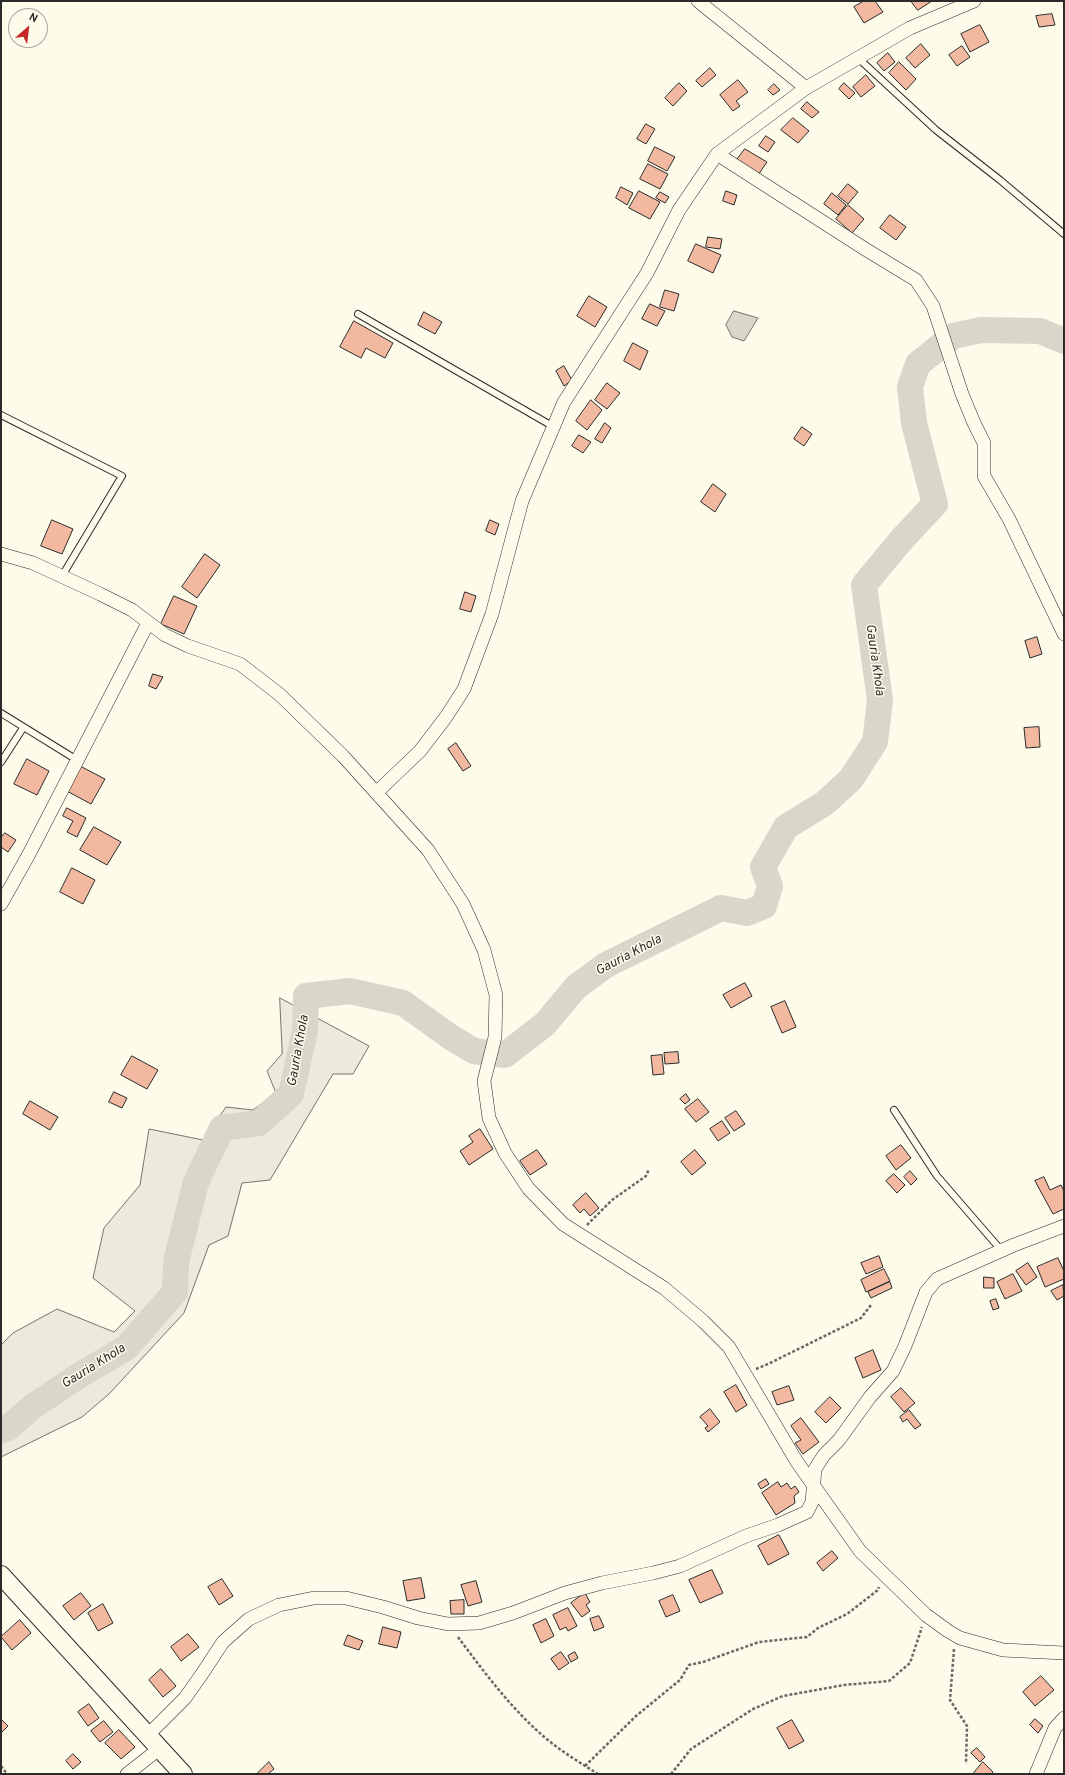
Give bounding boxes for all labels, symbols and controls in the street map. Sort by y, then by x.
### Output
north arrow [8,8,48,48]
text: N [26,10,40,26]
water label: Gauria Khola [861,623,887,697]
water label: Gauria Khola [593,932,665,980]
water label: Gauria Khola [285,1014,313,1088]
water label: Gauria Khola [59,1341,129,1393]

